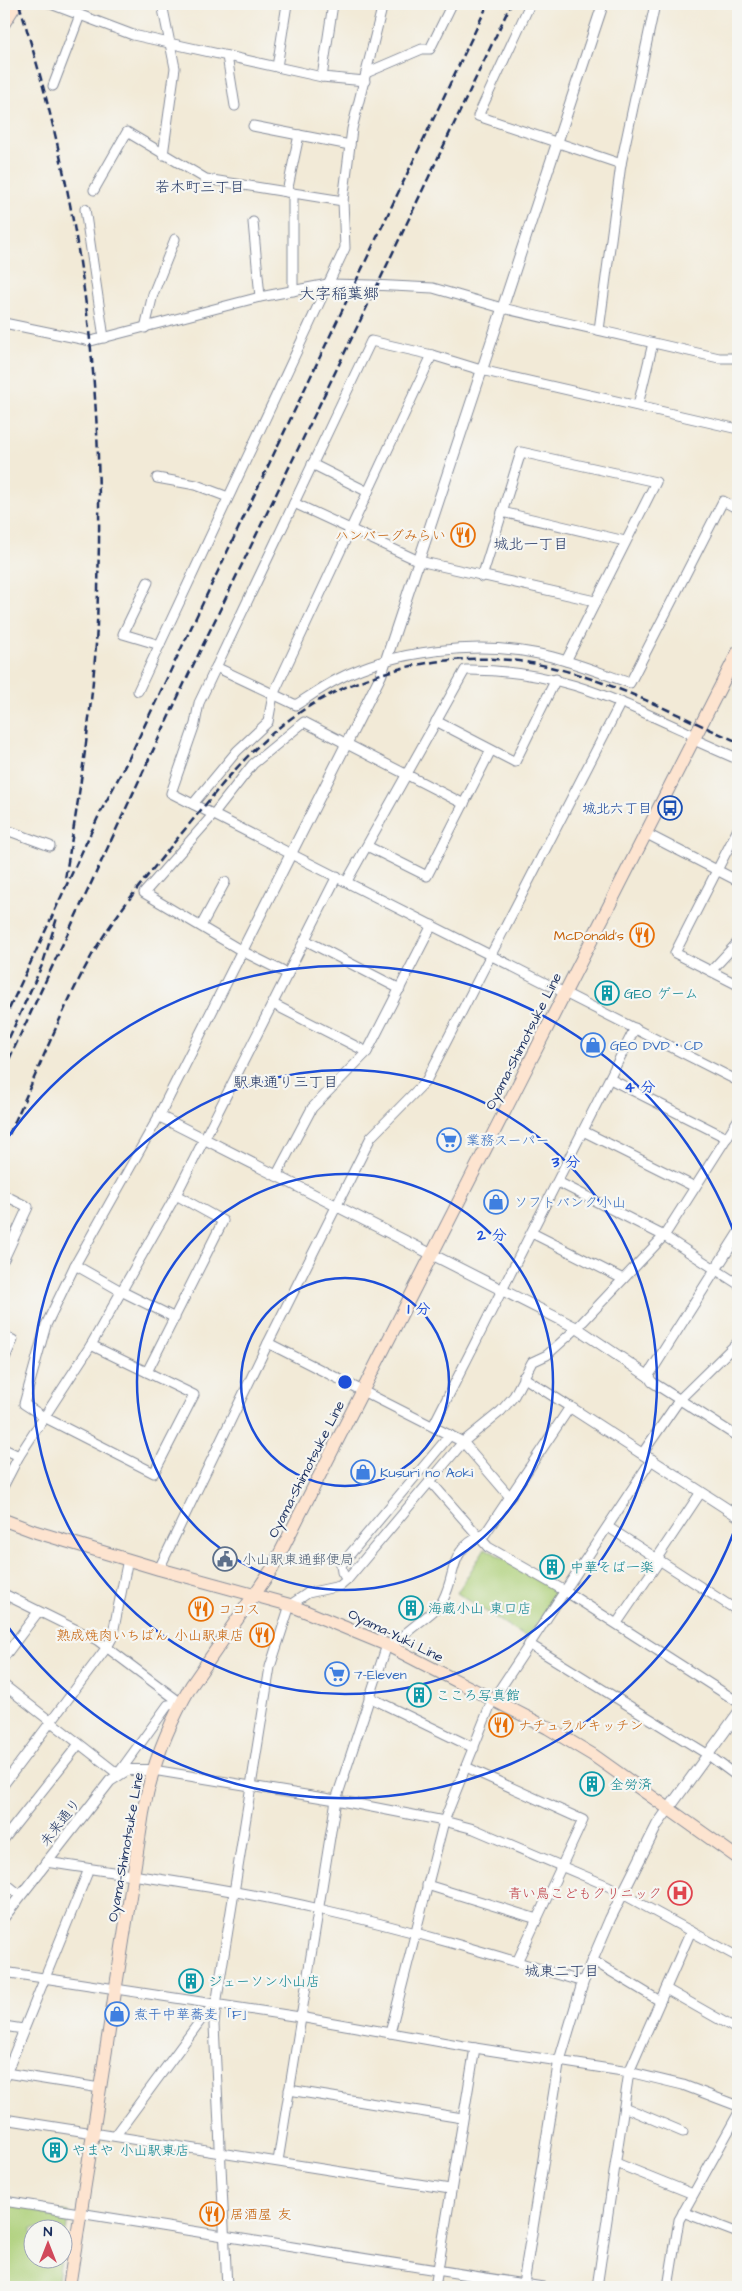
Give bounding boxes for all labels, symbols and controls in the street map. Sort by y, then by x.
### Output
district label: 若木町三丁目 [155,177,245,198]
district label: 大字稲葉郷 [299,283,379,305]
restaurant icon: ハンバーグみらい [450,522,476,548]
place label: ハンバーグみらい [335,526,446,546]
district label: 城北一丁目 [493,534,569,555]
bus stop icon: 城北六丁目 [657,795,683,821]
place label: 城北六丁目 [582,799,652,819]
restaurant icon: McDonald's [629,922,655,948]
place label: McDonald's [554,926,624,946]
street label: Oyama-Shimotsuke Line [481,969,567,1113]
building icon: GEO ゲーム [594,980,620,1006]
place label: GEO ゲーム [624,984,698,1004]
shop icon: GEO DVD・CD [580,1032,606,1058]
place label: GEO DVD・CD [610,1036,703,1056]
district label: 駅東通り三丁目 [233,1072,339,1093]
text: 4 分 [624,1077,656,1098]
supermarket icon: 業務スーパー [436,1127,462,1153]
place label: 業務スーパー [466,1131,549,1151]
text: 3 分 [551,1152,580,1173]
shop icon: ソフトバンク小山 [483,1189,509,1215]
place label: ソフトバンク小山 [514,1193,626,1213]
text: 2 分 [476,1225,507,1246]
text: 1 分 [408,1299,430,1320]
centre of rings [336,1373,354,1391]
street label: Oyama-Shimotsuke Line [264,1397,350,1541]
shop icon: Kusuri no Aoki [350,1459,376,1485]
place label: Kusuri no Aoki [380,1463,473,1483]
public building icon: 小山駅東通郵便局 [212,1546,238,1572]
place label: 小山駅東通郵便局 [242,1550,354,1570]
building icon: 中華そば一楽 [539,1554,565,1580]
place label: 中華そば一楽 [570,1558,654,1578]
building icon: 海蔵小山 東口店 [398,1595,424,1621]
restaurant icon: ココス [188,1596,214,1622]
place label: 海蔵小山 東口店 [428,1599,532,1619]
place label: ココス [218,1600,260,1620]
street label: Oyama-Yuki Line [345,1604,447,1668]
restaurant icon: 熟成焼肉いちばん 小山駅東店 [249,1622,275,1648]
place label: 熟成焼肉いちばん 小山駅東店 [56,1626,244,1646]
supermarket icon: 7-Eleven [324,1661,350,1687]
place label: 7-Eleven [354,1665,407,1685]
building icon: こころ写真館 [406,1682,432,1708]
place label: こころ写真館 [436,1686,520,1706]
restaurant icon: ナチュラルキッチン [488,1712,514,1738]
place label: ナチュラルキッチン [518,1716,643,1736]
street label: Oyama-Shimotsuke Line [103,1771,149,1923]
building icon: 全労済 [579,1771,605,1797]
place label: 全労済 [610,1775,652,1795]
street label: 未来通り [36,1794,86,1851]
hospital icon: 青い鳥こどもクリニック [667,1880,693,1906]
place label: 青い鳥こどもクリニック [508,1884,662,1904]
district label: 城東二丁目 [524,1961,600,1982]
building icon: ジェーソン小山店 [178,1968,204,1994]
place label: ジェーソン小山店 [208,1972,320,1992]
shop icon: 煮干中華蕎麦「F」 [104,2001,130,2027]
place label: 煮干中華蕎麦「F」 [134,2005,256,2025]
building icon: やまや 小山駅東店 [42,2137,68,2163]
place label: やまや 小山駅東店 [72,2141,190,2161]
restaurant icon: 居酒屋 友 [199,2201,225,2227]
place label: 居酒屋 友 [230,2205,292,2225]
north arrow [22,2218,72,2268]
text: N [44,2222,53,2242]

